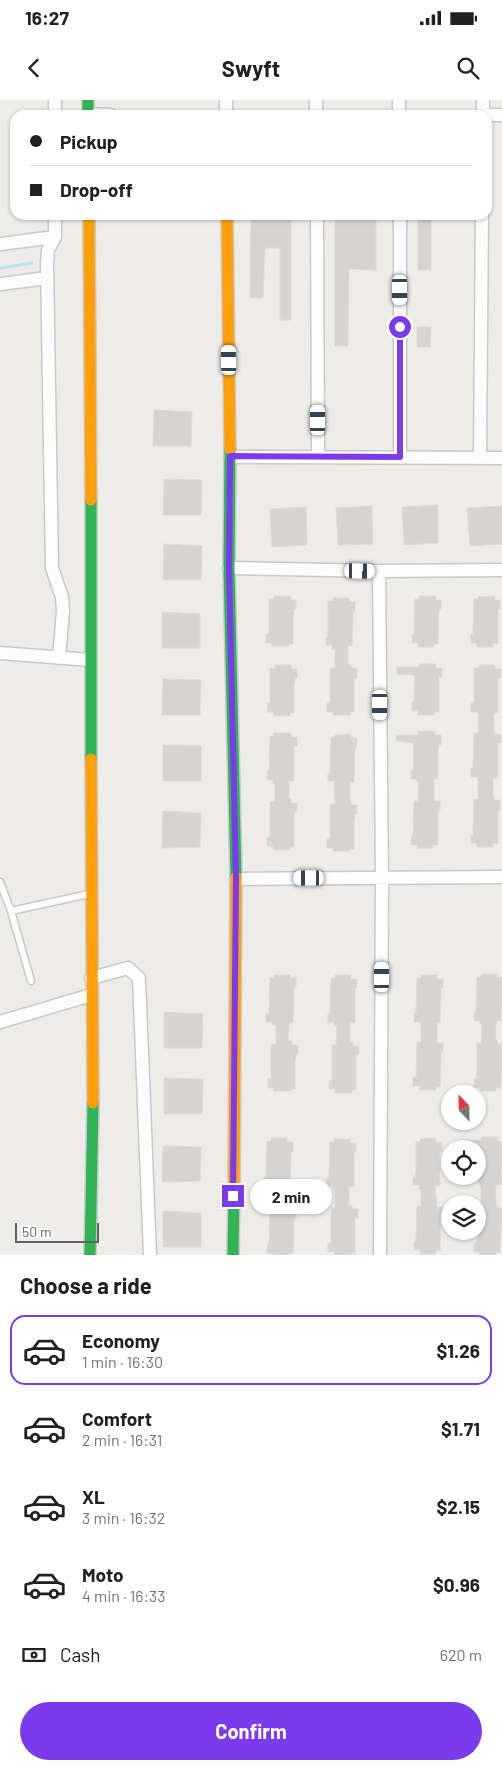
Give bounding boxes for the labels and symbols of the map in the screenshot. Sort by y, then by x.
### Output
car [392,275,407,305]
route start [389,316,411,338]
car [221,345,236,375]
car [310,405,325,435]
car [344,563,375,579]
car [372,690,387,720]
car [294,871,324,886]
car [374,962,389,992]
north arrow [441,1085,486,1130]
callout: 2 min [250,1178,333,1214]
route end [222,1185,244,1207]
scale bar [15,1220,99,1243]

